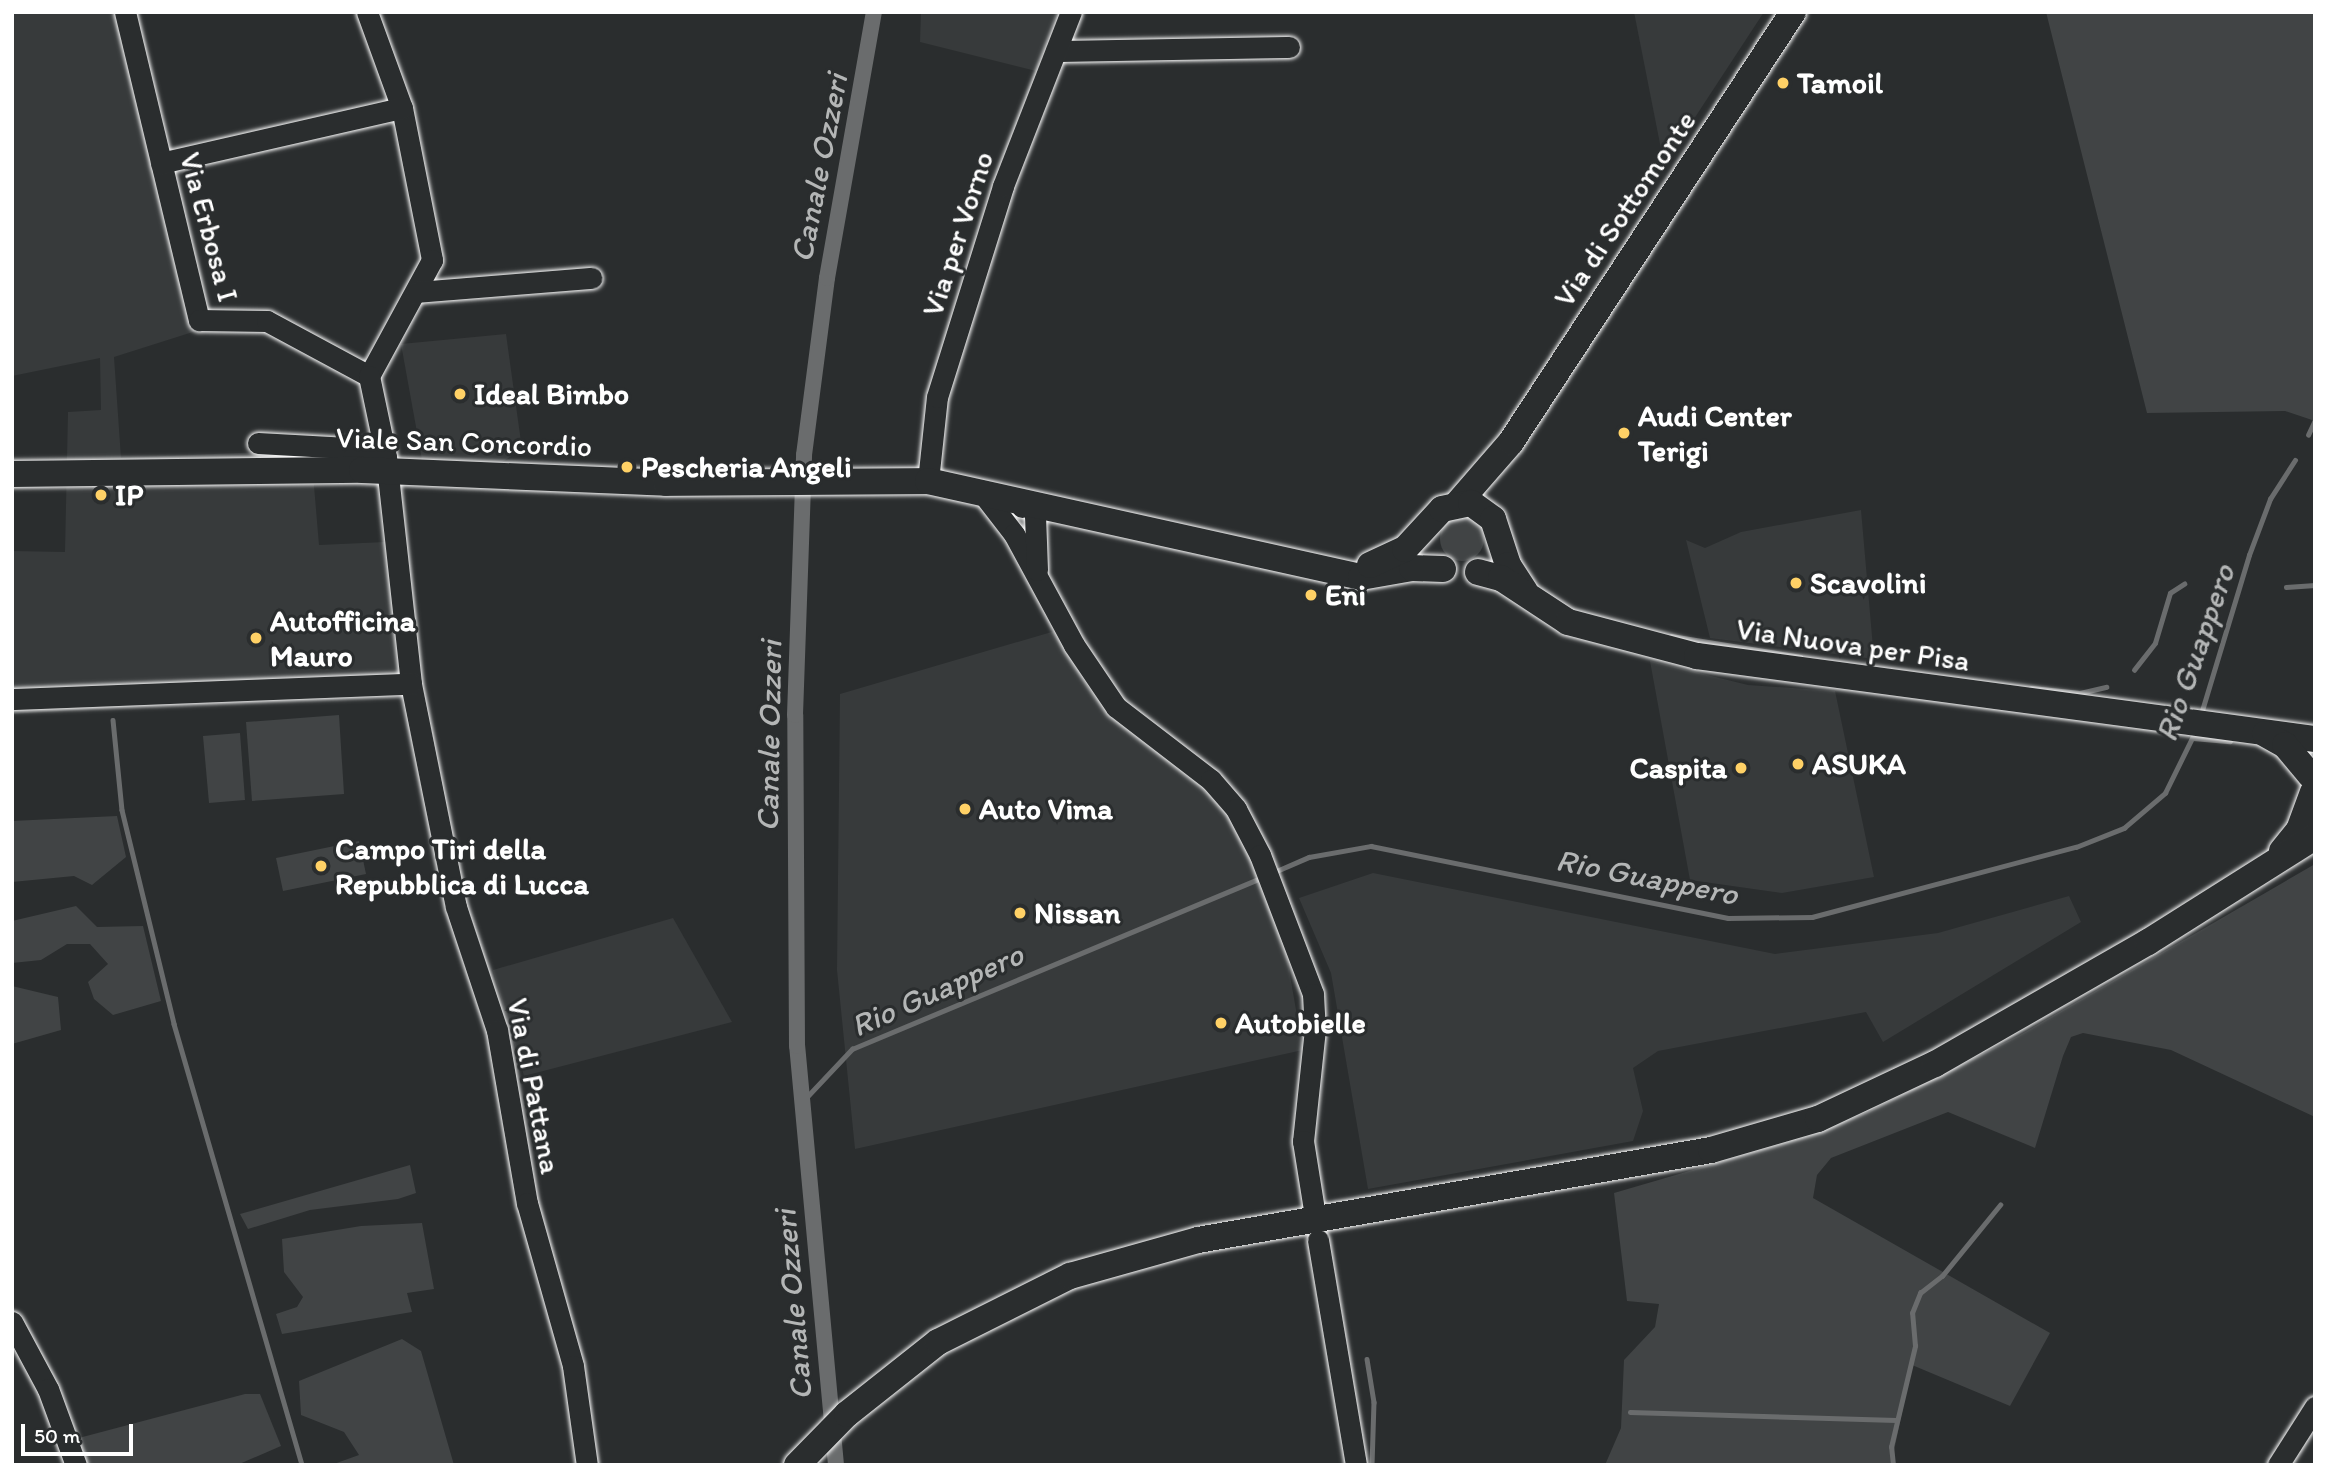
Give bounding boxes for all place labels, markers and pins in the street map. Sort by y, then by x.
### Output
place label: Tamoil [1797,65,1883,101]
marker: Tamoil [1775,75,1791,91]
place label: Ideal Bimbo [474,376,629,412]
marker: Ideal Bimbo [452,386,468,402]
place label: Audi Center Terigi [1638,398,1792,468]
marker: Audi Center Terigi [1616,425,1632,441]
place label: Pescheria Angeli [641,449,853,485]
marker: Pescheria Angeli [619,459,635,475]
place label: IP [115,477,143,513]
marker: IP [93,487,109,503]
place label: Scavolini [1810,565,1926,601]
marker: Scavolini [1788,575,1804,591]
place label: Eni [1325,577,1366,613]
marker: Eni [1303,587,1319,603]
place label: Autofficina Mauro [270,603,415,674]
marker: Autofficina Mauro [248,630,264,646]
place label: ASUKA [1812,746,1906,782]
place label: Caspita [1629,750,1727,786]
marker: ASUKA [1790,756,1806,772]
marker: Caspita [1733,760,1749,776]
place label: Auto Vima [979,791,1113,827]
marker: Auto Vima [957,801,973,817]
place label: Campo Tiri della Repubblica di Lucca [335,831,588,902]
marker: Campo Tiri della Repubblica di Lucca [313,858,329,874]
place label: Nissan [1034,895,1120,931]
marker: Nissan [1012,905,1028,921]
place label: Autobielle [1235,1005,1366,1041]
marker: Autobielle [1213,1015,1229,1031]

